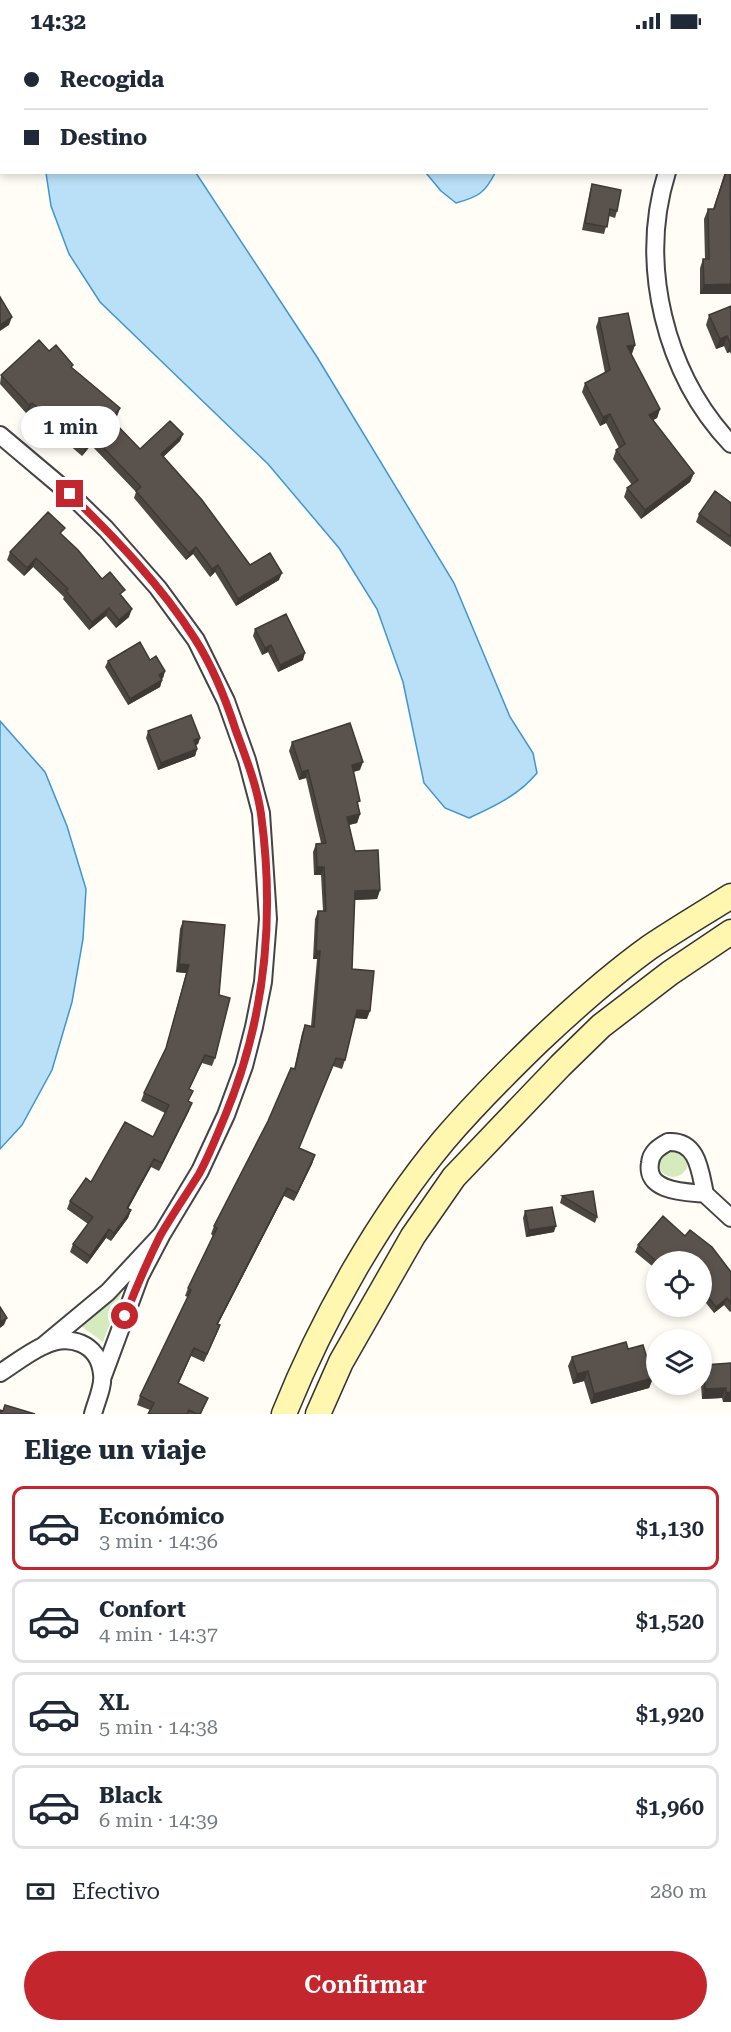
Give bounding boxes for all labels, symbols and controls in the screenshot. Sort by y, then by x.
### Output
text: 14:32 [30,9,86,34]
text: Recogida [60,67,164,92]
text: Destino [60,125,147,150]
callout: 1 min [20,407,119,449]
text: 1 min [43,415,98,439]
route end [56,480,83,507]
map controls [646,1251,712,1395]
button: locate [646,1251,712,1317]
route start [111,1302,138,1329]
button: layers [646,1329,712,1395]
text: Elige un viaje [24,1434,206,1466]
icon: car [27,1501,81,1555]
text: Económico [99,1504,225,1529]
text: $1,130 [636,1516,704,1541]
text: 3 min · 14:36 [99,1529,218,1553]
icon: car [27,1594,81,1648]
text: Confort [99,1597,186,1622]
text: $1,520 [636,1609,704,1634]
text: 4 min · 14:37 [99,1622,218,1646]
icon: car [27,1687,81,1741]
text: XL [99,1690,129,1715]
text: $1,920 [636,1702,704,1727]
text: 5 min · 14:38 [99,1715,218,1739]
icon: car [27,1780,81,1834]
text: Black [99,1783,163,1808]
text: $1,960 [636,1795,704,1820]
text: 6 min · 14:39 [99,1808,218,1832]
icon: cash [24,1875,57,1908]
text: Efectivo [72,1879,160,1904]
text: 280 m [650,1879,707,1903]
button: Confirmar [24,1951,707,2020]

